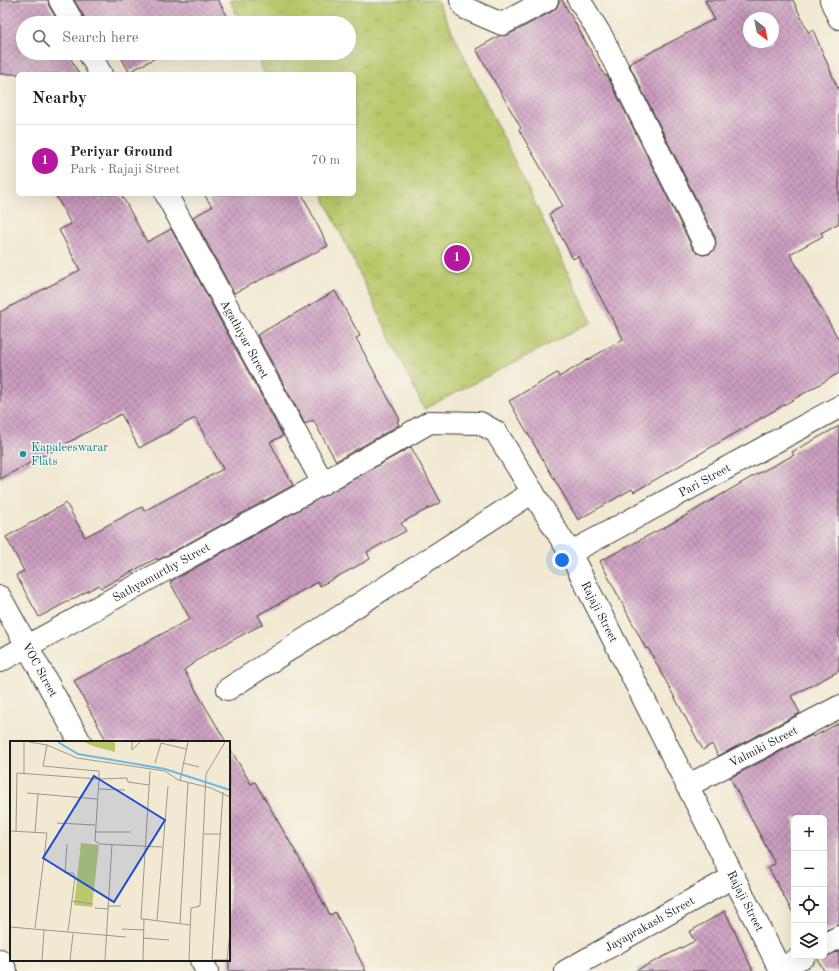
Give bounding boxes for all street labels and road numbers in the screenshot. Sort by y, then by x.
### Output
street label: Agathiyar Street [218,298,270,381]
street label: Pari Street [677,462,733,500]
street label: Sathyamurthy Street [111,541,212,605]
street label: Rajaji Street [578,580,619,645]
street label: VOC Street [19,641,59,699]
street label: Valmiki Street [728,725,800,770]
street label: Rajaji Street [724,869,765,934]
street label: Jayaprakash Street [603,895,697,955]

